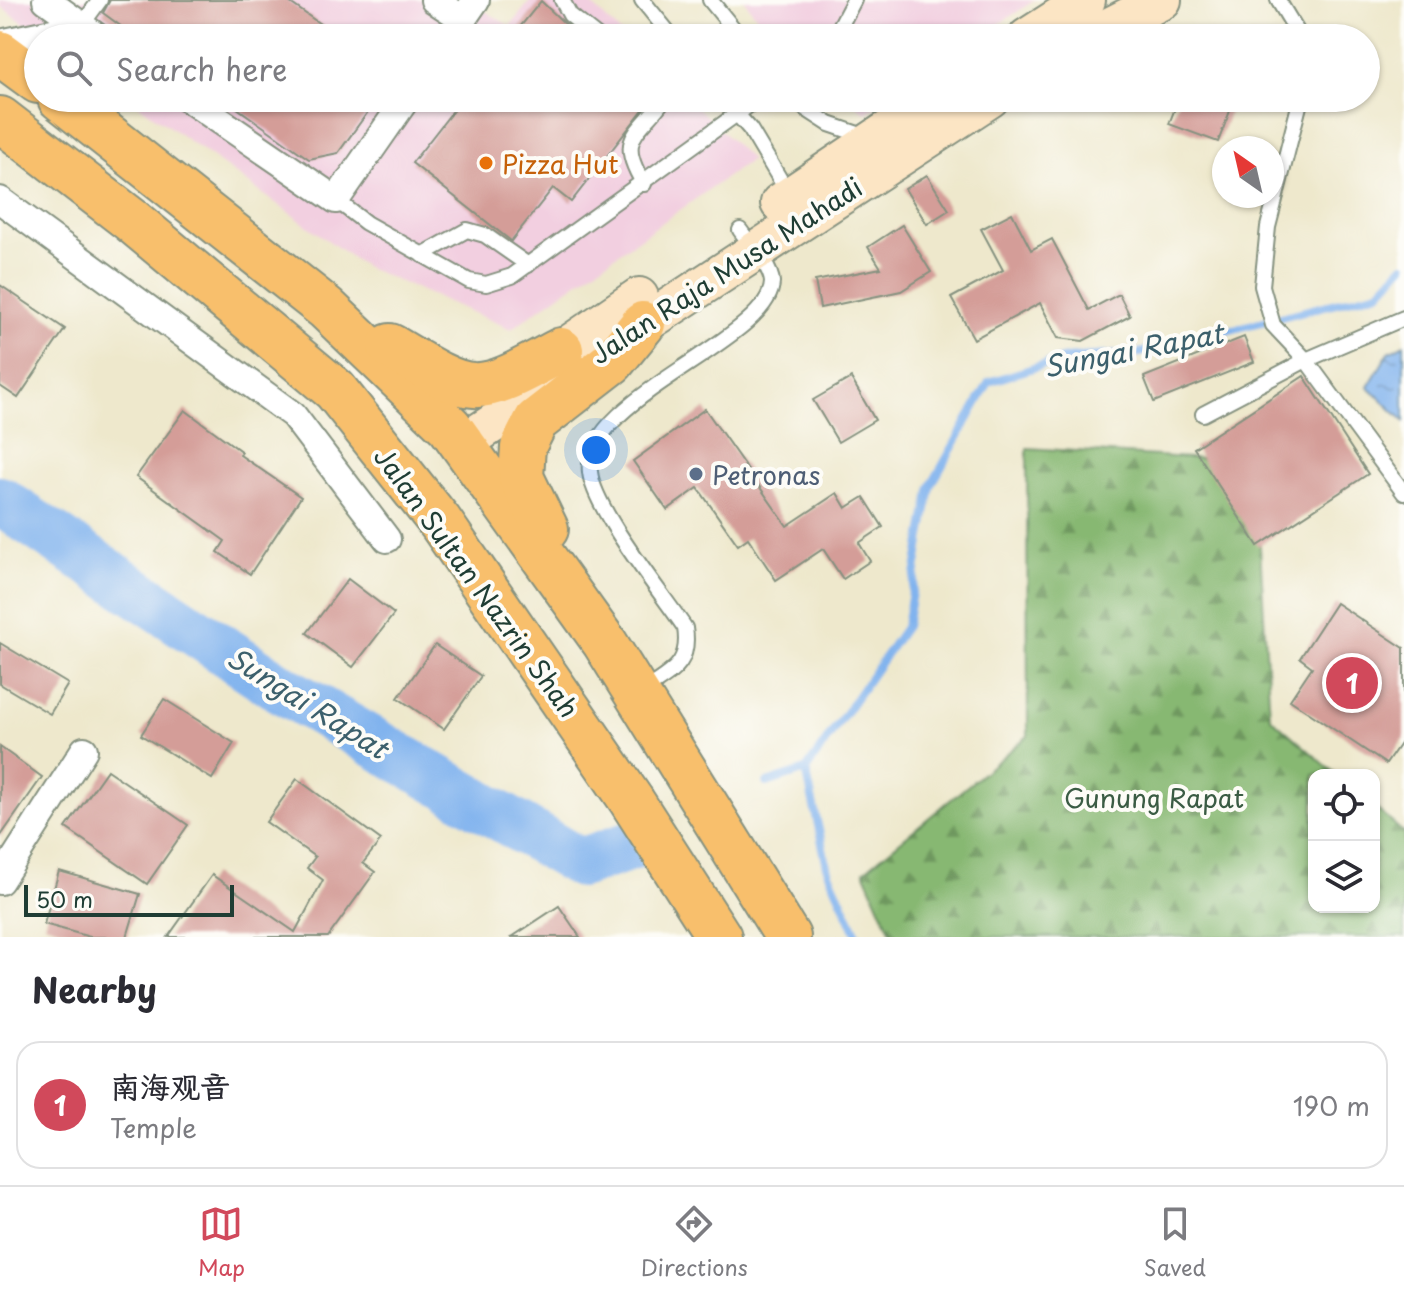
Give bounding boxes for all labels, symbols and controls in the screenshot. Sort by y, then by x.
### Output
search box [24,24,1380,112]
icon: search [52,46,96,90]
text: Search here [116,46,288,91]
north arrow [1212,136,1284,208]
place label: Pizza Hut [502,144,619,183]
marker: Pizza Hut [477,154,495,172]
street label: Jalan Raja Musa Mahadi [582,167,870,373]
water label: Sungai Rapat [1040,310,1230,387]
your location [576,430,616,470]
street label: Jalan Sultan Nazrin Shah [365,439,589,725]
place label: Petronas [712,455,820,494]
marker: Petronas [687,465,705,483]
water label: Sungai Rapat [219,636,400,770]
pin: 1 [1326,653,1378,713]
map controls [1308,769,1380,913]
button: locate [1308,769,1380,841]
park label: Gunung Rapat [1064,778,1244,817]
button: layers [1308,841,1380,913]
scale bar [24,881,234,917]
text: 50 m [36,882,93,915]
text: Nearby [32,963,157,1015]
text: 南海观音 [110,1063,230,1108]
text: 1 [54,1086,66,1125]
text: 190 m [1293,1086,1370,1125]
text: Temple [110,1108,197,1147]
tab: Map [198,1202,245,1283]
tab: Directions [641,1202,748,1283]
tab: Saved [1144,1202,1206,1283]

